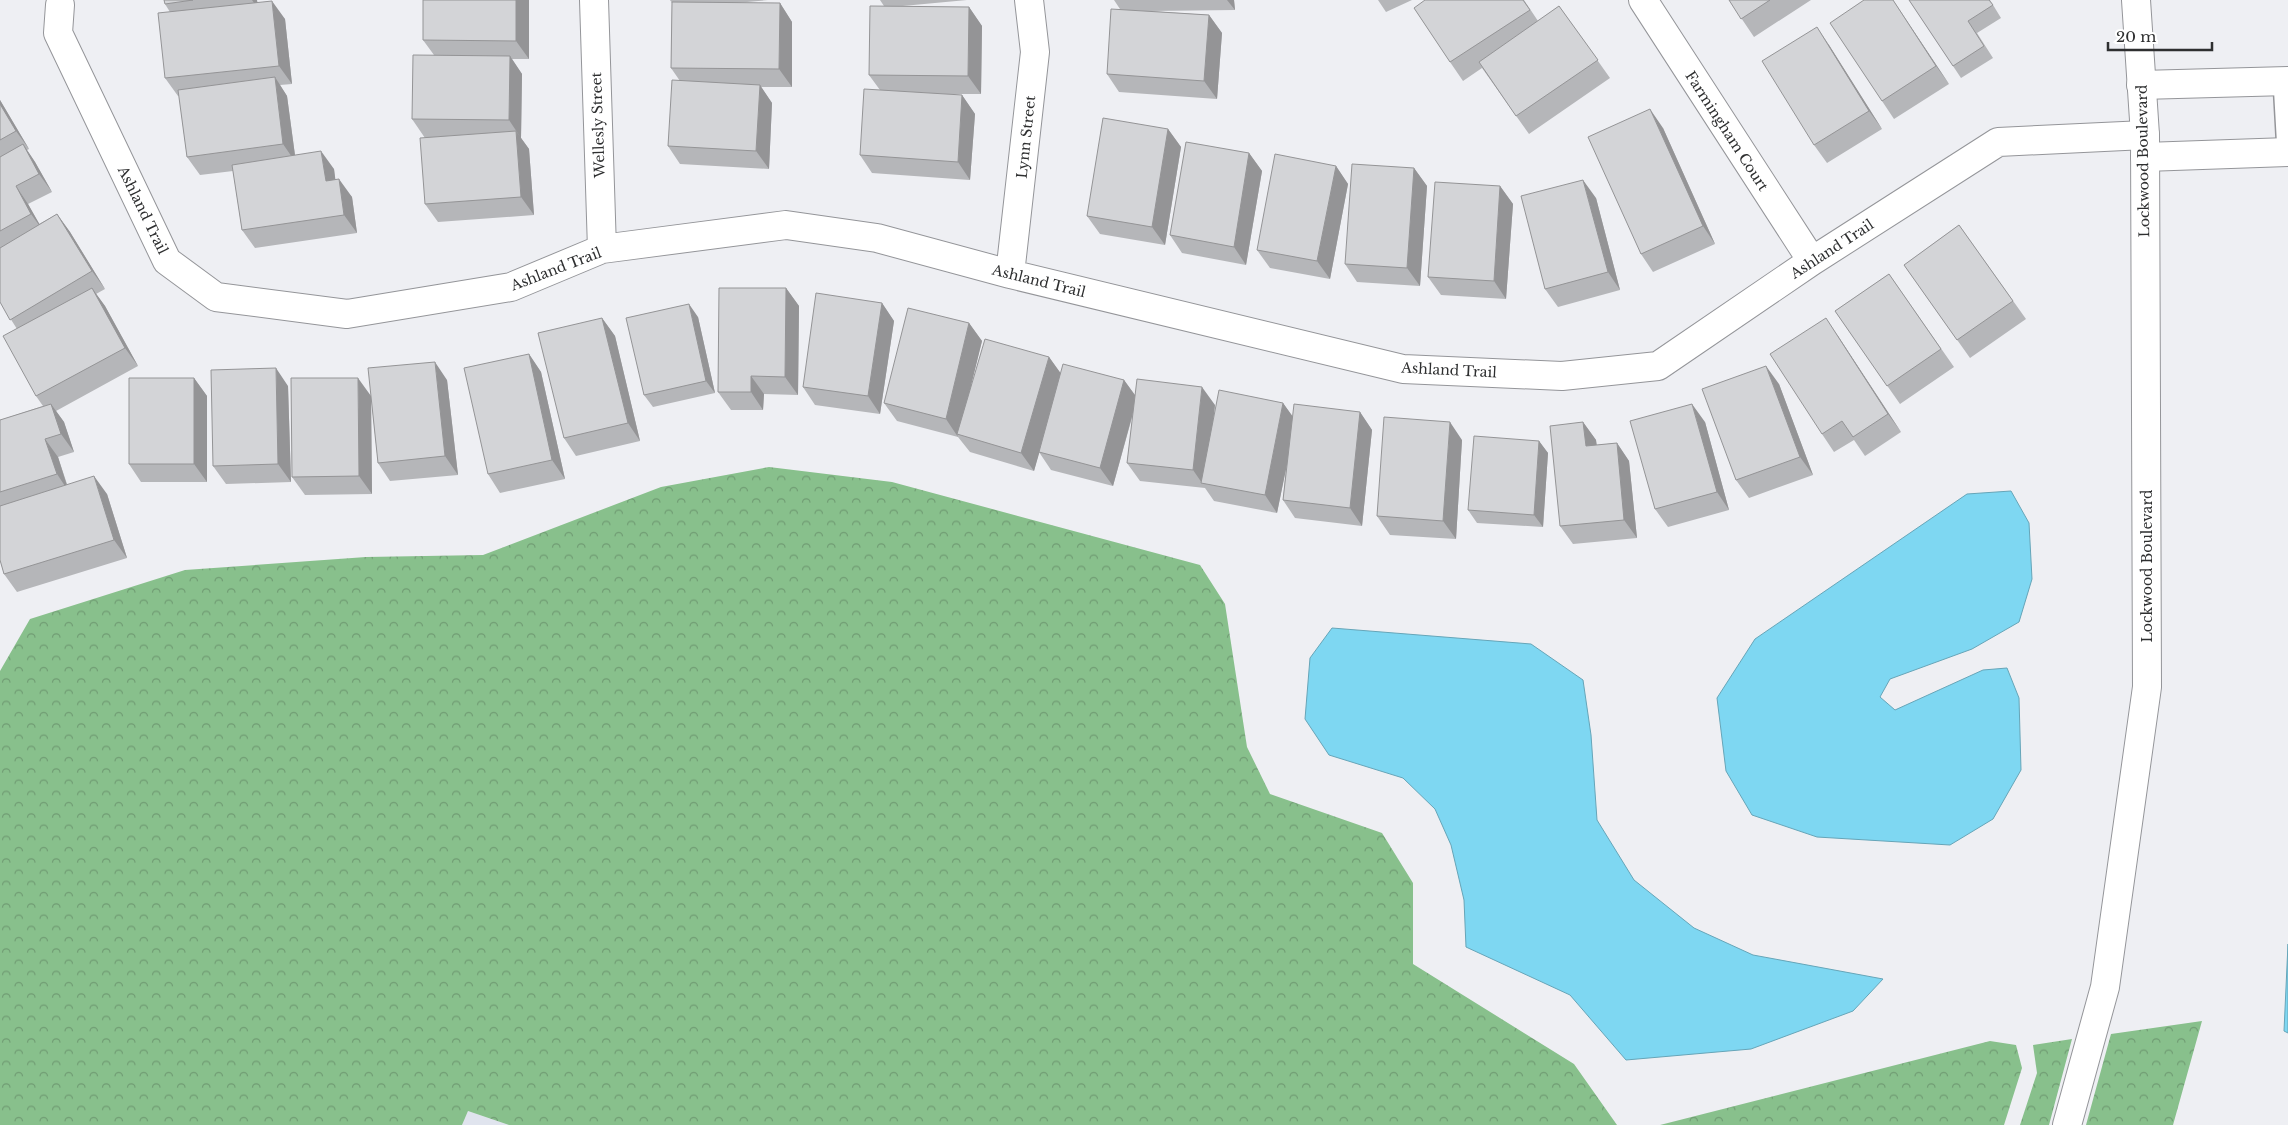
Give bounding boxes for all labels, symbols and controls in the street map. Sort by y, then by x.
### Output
scale bar [2108,20,2212,52]
text: 20 m [2116,27,2156,46]
street label: Farmingham Court [1682,68,1773,195]
street label: Wellesly Street [587,71,609,179]
street label: Lockwood Boulevard [2133,84,2153,238]
street label: Lynn Street [1013,94,1039,179]
street label: Ashland Trail [113,162,172,257]
street label: Ashland Trail [1786,215,1877,283]
street label: Ashland Trail [507,243,604,295]
street label: Ashland Trail [989,260,1088,301]
street label: Ashland Trail [1400,358,1498,382]
street label: Lockwood Boulevard [2138,489,2156,642]

